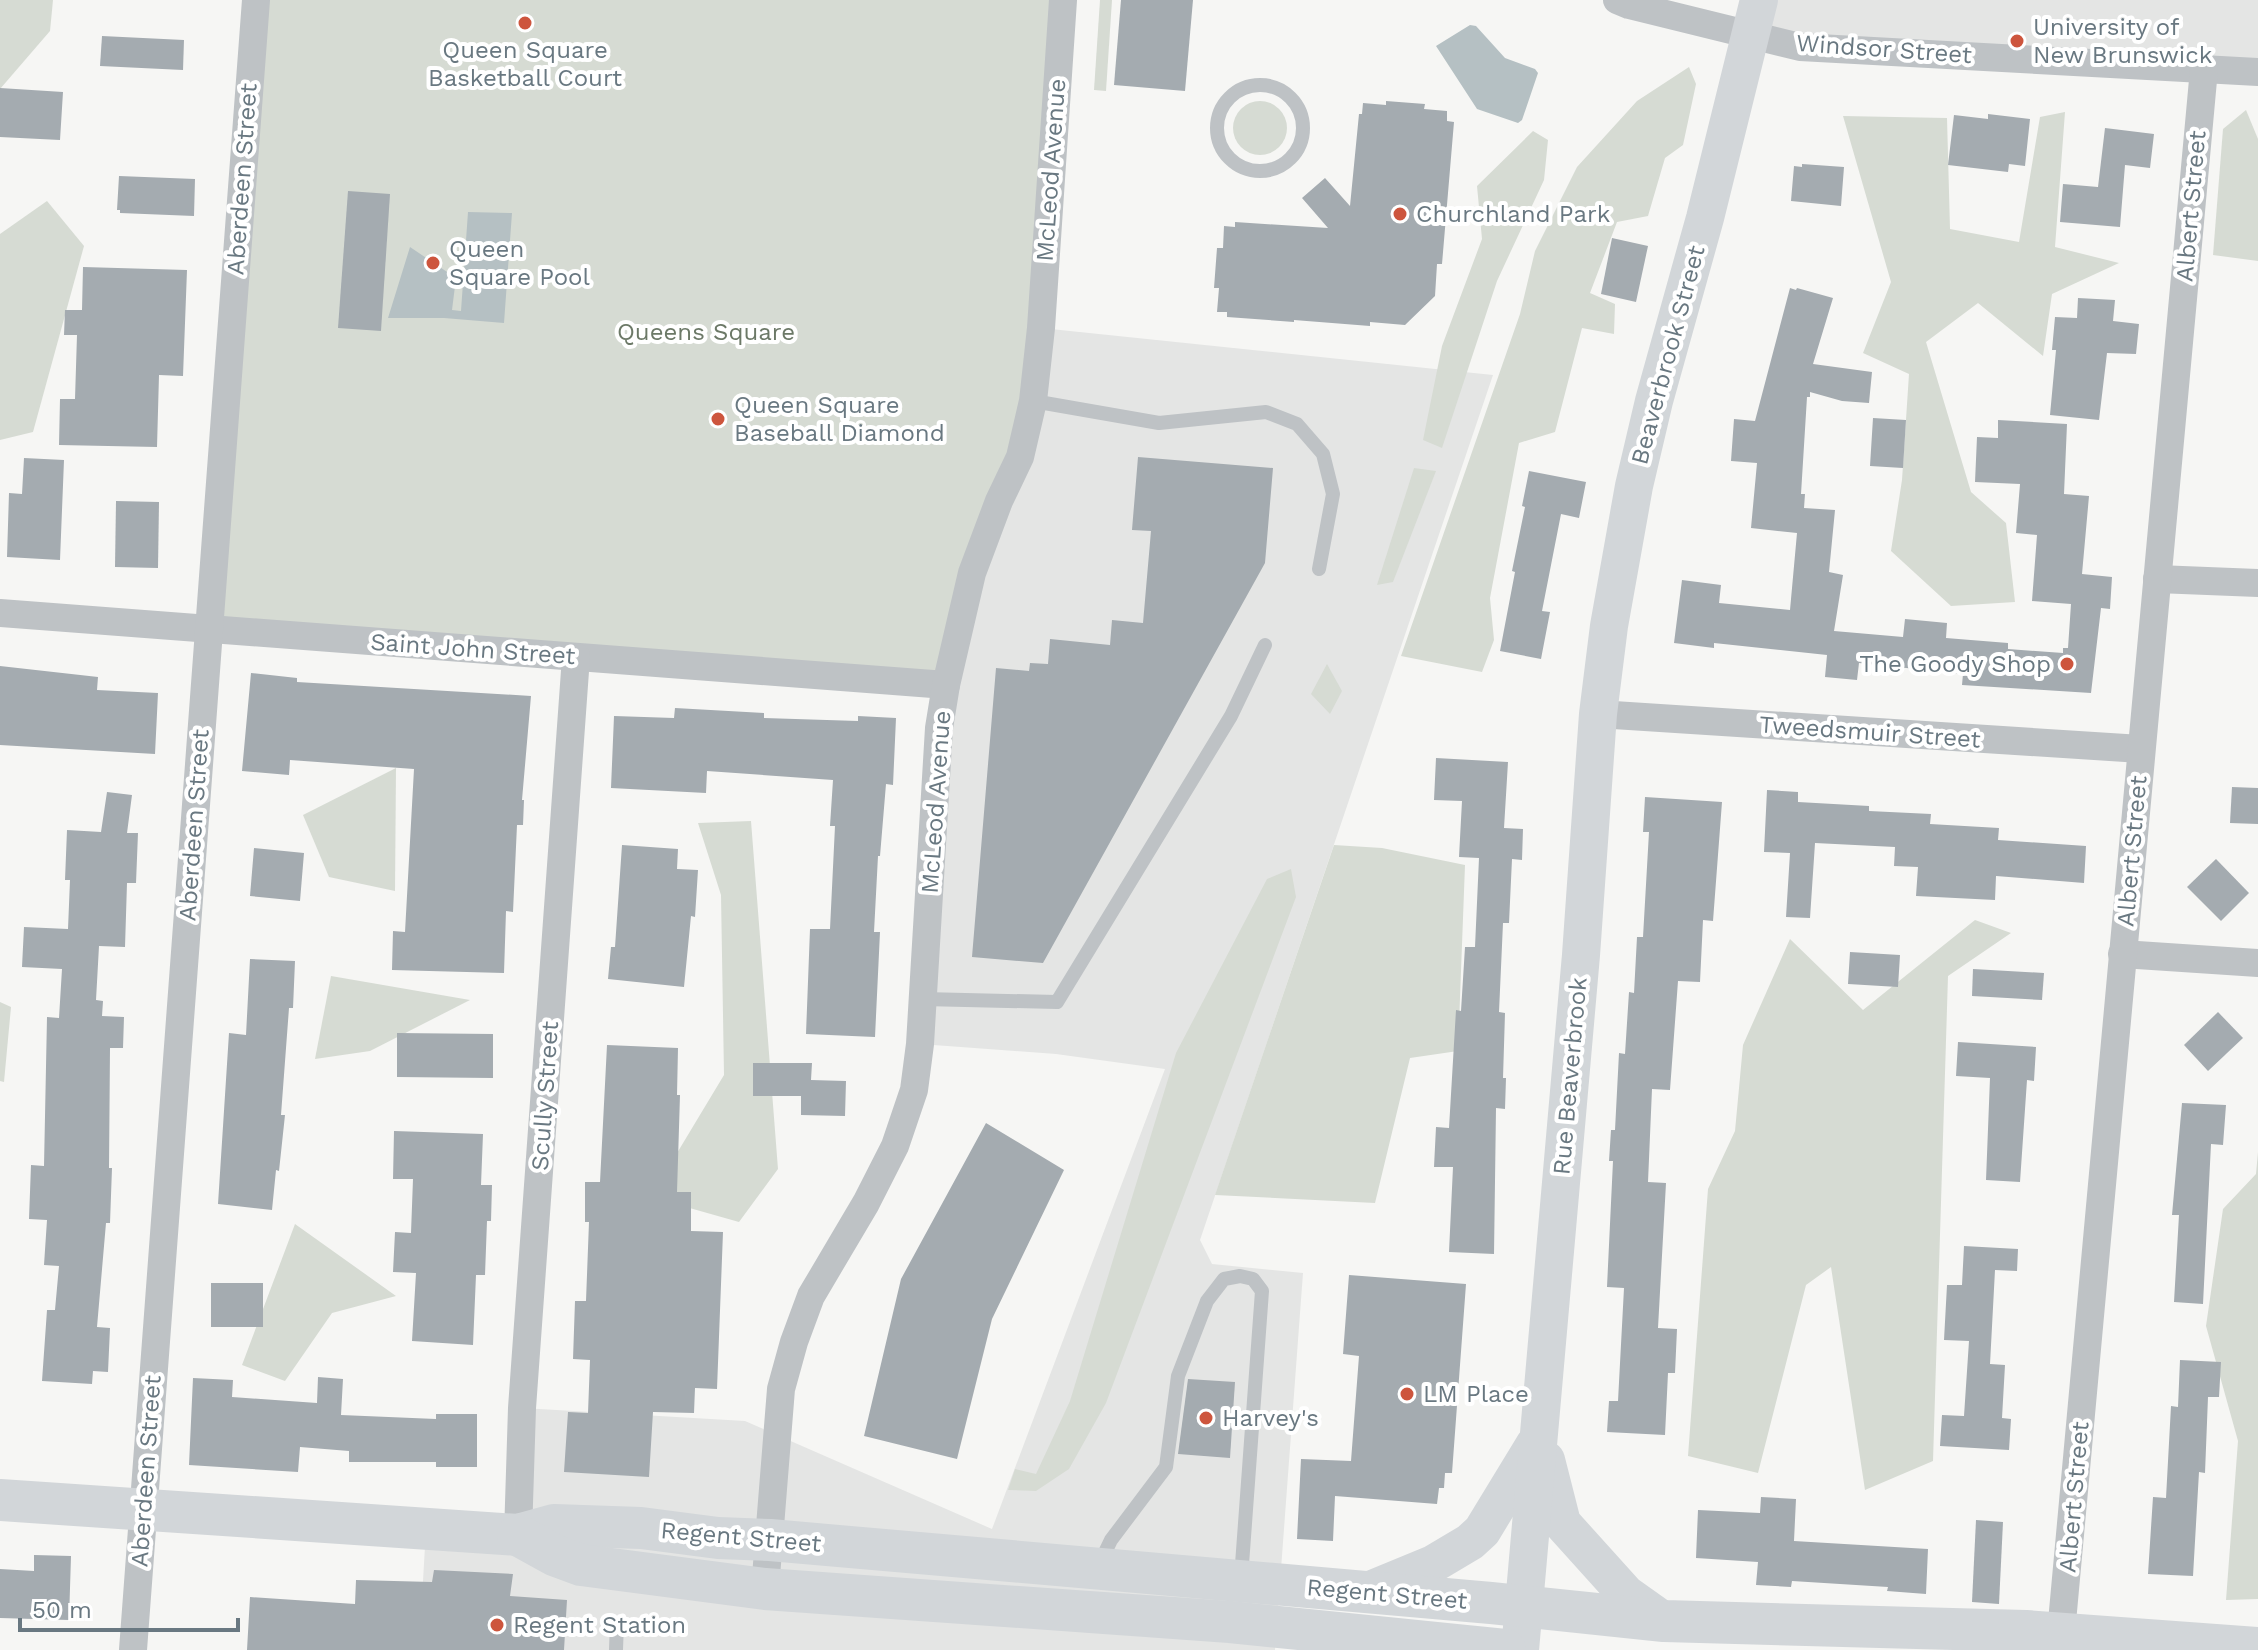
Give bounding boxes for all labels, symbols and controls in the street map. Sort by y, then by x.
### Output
place label: University of New Brunswick [2033,13,2213,69]
marker: Queen Square Basketball Court [516,14,534,32]
street label: Windsor Street [1795,29,1973,69]
marker: University of New Brunswick [2008,32,2026,50]
place label: Queen Square Basketball Court [428,36,622,92]
street label: McLeod Avenue [1031,78,1071,262]
street label: Aberdeen Street [221,82,263,276]
street label: Albert Street [2170,129,2212,283]
place label: Churchland Park [1416,200,1611,228]
marker: Churchland Park [1391,205,1409,223]
place label: Queen Square Pool [449,235,590,291]
street label: Beaverbrook Street [1625,242,1711,468]
marker: Queen Square Pool [424,254,442,272]
park label: Queens Square [617,318,795,346]
place label: Queen Square Baseball Diamond [734,391,945,447]
marker: Queen Square Baseball Diamond [709,410,727,428]
street label: Saint John Street [370,628,576,670]
place label: The Goody Shop [1859,650,2051,678]
marker: The Goody Shop [2058,655,2076,673]
street label: McLeod Avenue [916,710,956,894]
street label: Tweedsmuir Street [1758,710,1982,754]
street label: Aberdeen Street [173,728,215,922]
street label: Albert Street [2111,774,2153,928]
street label: Rue Beaverbrook [1547,976,1593,1176]
street label: Scully Street [526,1020,564,1172]
street label: Aberdeen Street [125,1374,167,1568]
place label: LM Place [1423,1380,1529,1408]
marker: LM Place [1398,1385,1416,1403]
place label: Harvey's [1222,1404,1319,1432]
marker: Harvey's [1197,1409,1215,1427]
street label: Albert Street [2053,1420,2095,1574]
street label: Regent Street [659,1516,823,1558]
street label: Regent Street [1305,1573,1469,1615]
scale bar [20,1582,238,1632]
text: 50 m [32,1596,92,1624]
place label: Regent Station [513,1611,686,1639]
marker: Regent Station [488,1616,506,1634]

